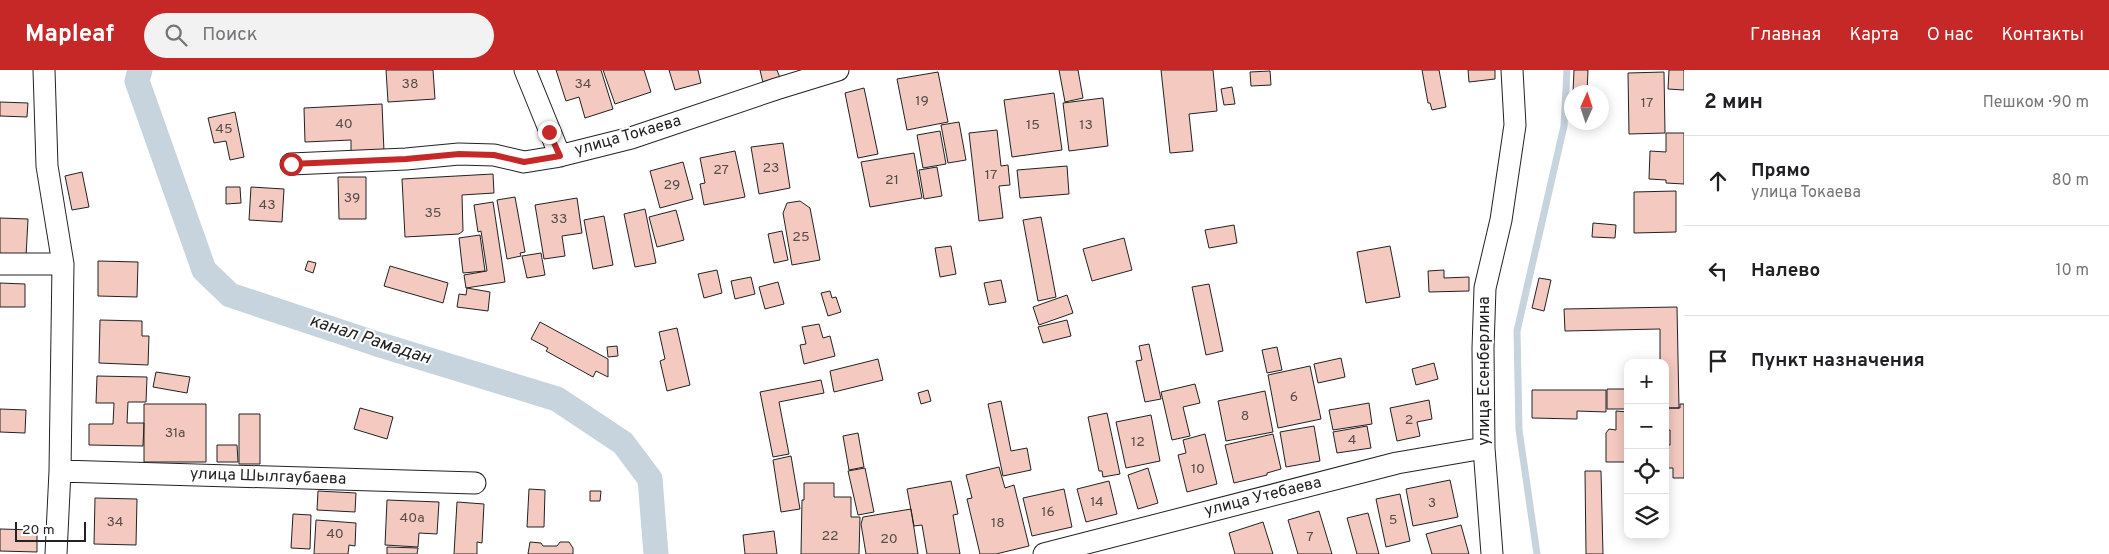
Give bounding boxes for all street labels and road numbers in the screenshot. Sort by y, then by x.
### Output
street label: улица Токаева [572,111,684,161]
street label: улица Есенберлина [1475,296,1495,446]
street label: улица Шылгаубаева [189,464,347,490]
street label: улица Утебаева [1202,473,1324,521]

